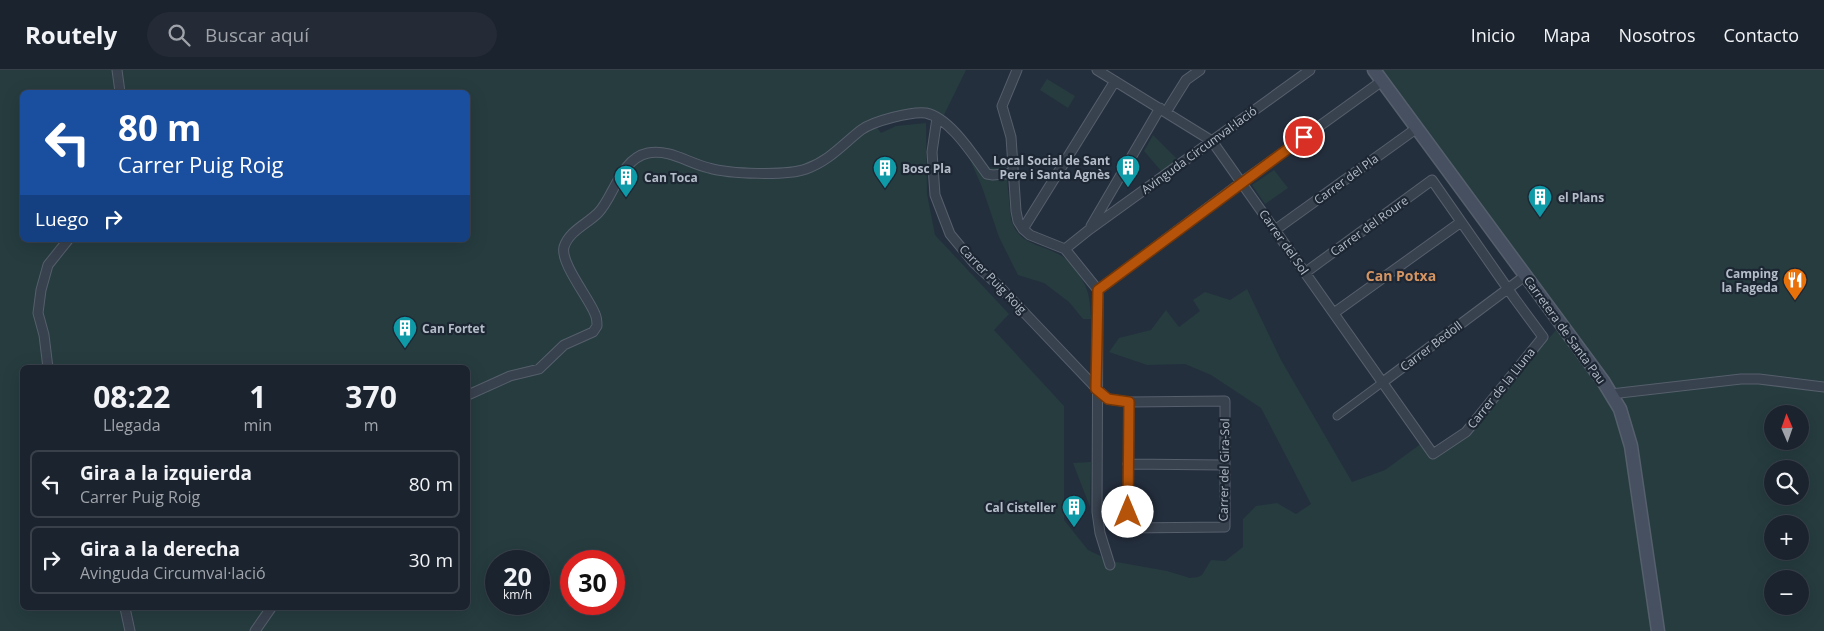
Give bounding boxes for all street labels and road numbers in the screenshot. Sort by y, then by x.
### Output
street label: Avinguda Circumval·lació [1138,102,1260,198]
street label: Carrer del Pla [1310,150,1382,208]
street label: Carrer del Roure [1327,192,1412,260]
street label: Carrer del Sol [1255,206,1313,278]
street label: Carrer Puig Roig [956,241,1031,318]
street label: Carretera de Santa Pau [1520,273,1610,387]
street label: Carrer Bedoll [1396,317,1466,375]
street label: Carrer de la Lluna [1463,344,1539,432]
street label: Carrer del Gira-Sol [1215,418,1233,522]

